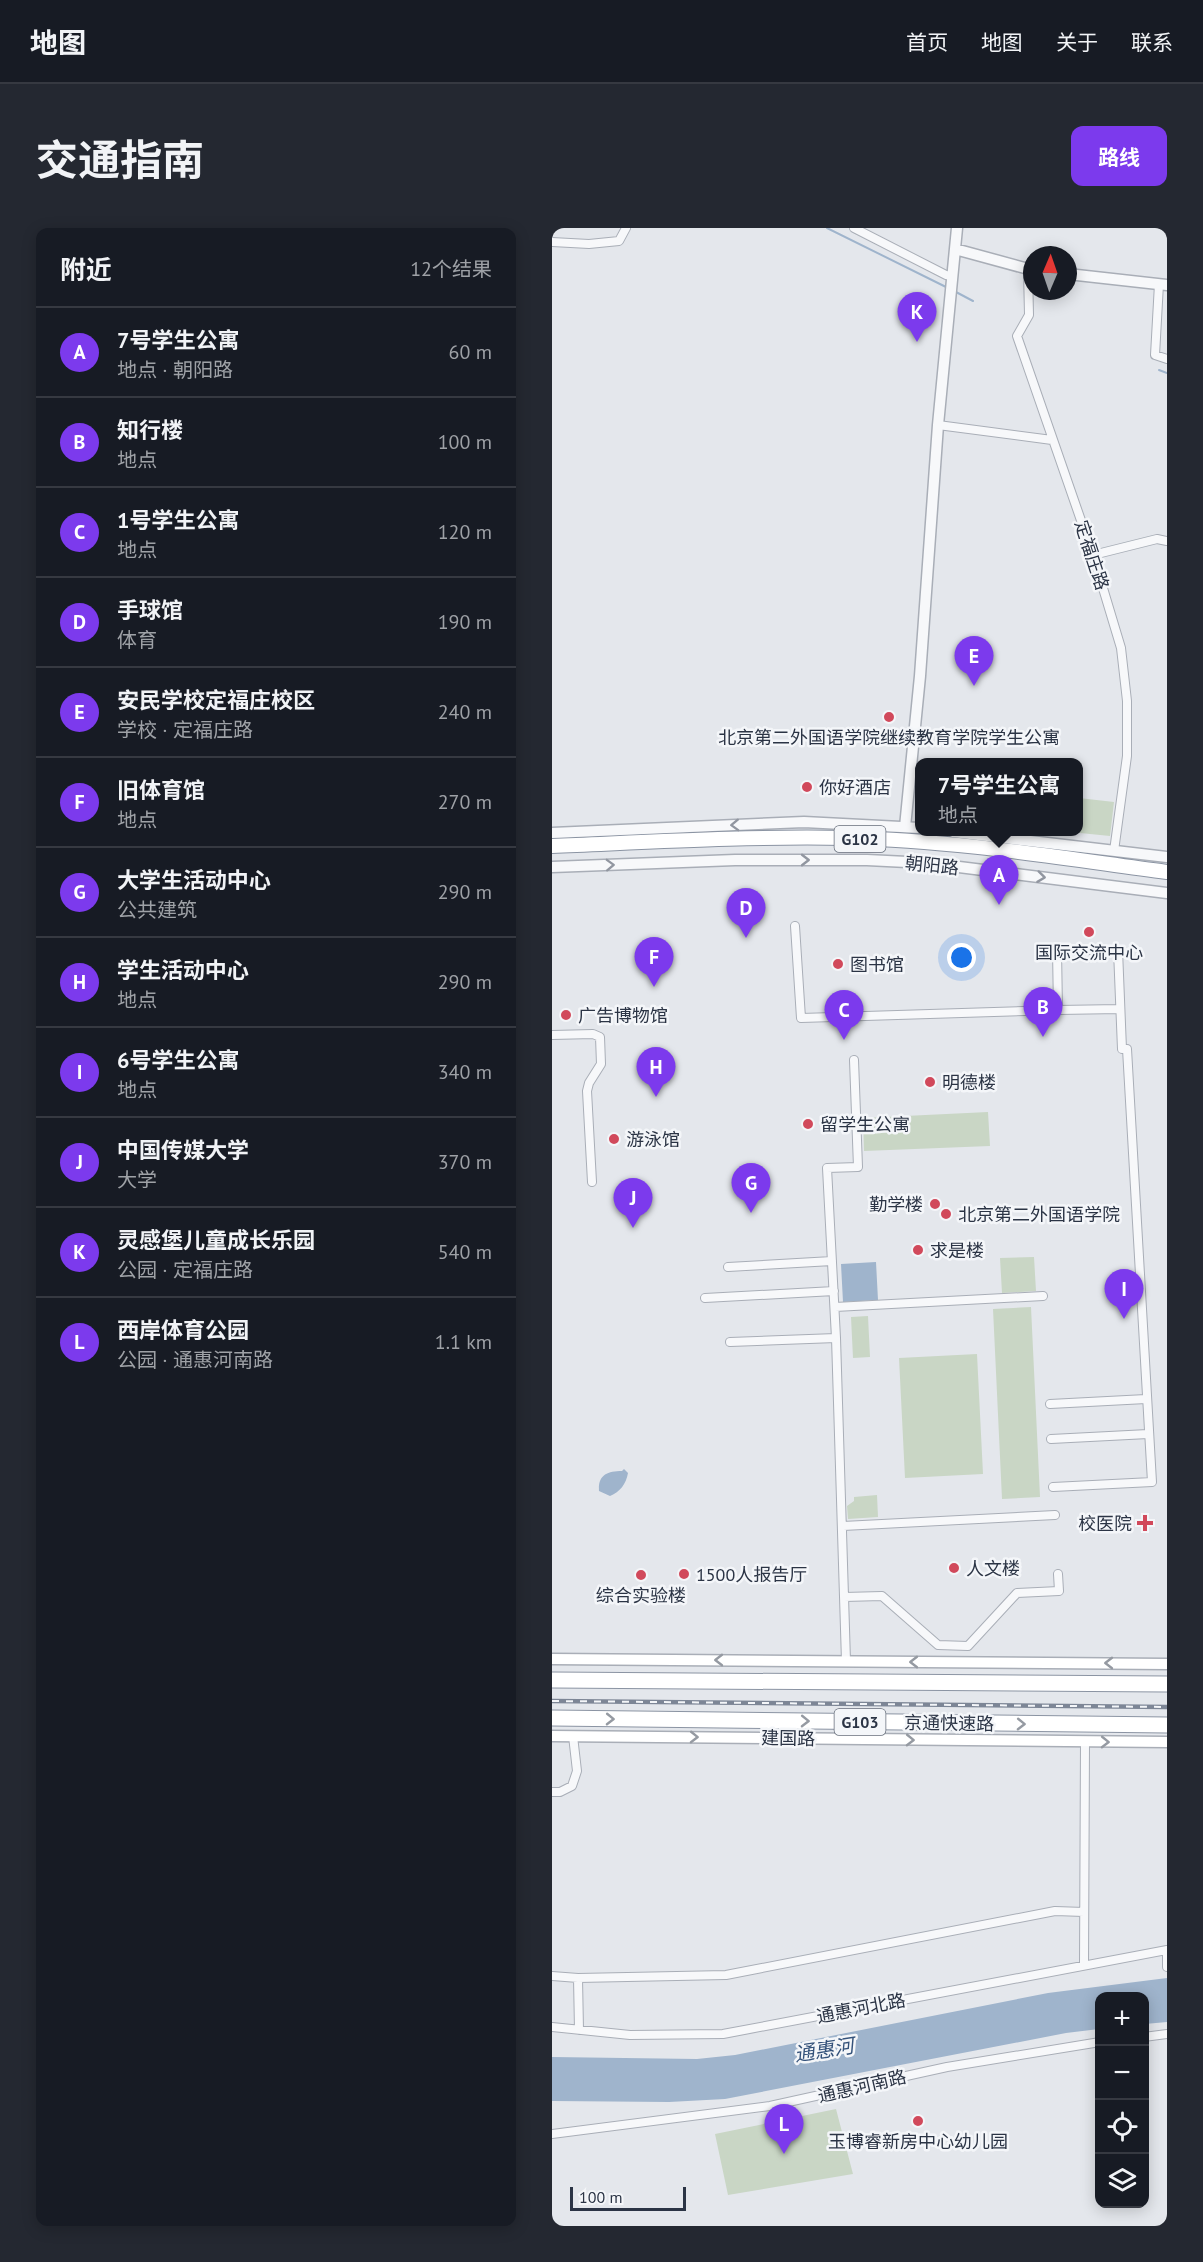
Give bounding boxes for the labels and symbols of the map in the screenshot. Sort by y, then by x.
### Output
north arrow [1023,246,1077,300]
pin: K [898,292,937,342]
street label: 定福庄路 [1070,517,1114,593]
pin: E [954,636,994,686]
marker: 北京第二外国语学院继续教育学院学生公寓 [882,710,896,724]
place label: 北京第二外国语学院继续教育学院学生公寓 [718,726,1060,749]
place label: 你好酒店 [819,776,891,799]
marker: 你好酒店 [800,780,814,794]
one-way arrow [731,819,740,832]
road number: G102 [834,826,886,852]
street label: 朝阳路 [904,851,960,879]
one-way arrow [801,854,810,866]
pin: A [980,856,1018,905]
one-way arrow [606,859,615,871]
one-way arrow [1037,871,1046,883]
pin: D [726,888,766,938]
marker: 国际交流中心 [1082,925,1096,939]
pin: F [634,938,674,987]
place label: 国际交流中心 [1035,941,1143,964]
your location [947,943,976,972]
place label: 图书馆 [850,953,904,976]
marker: 图书馆 [831,957,845,971]
pin: B [1024,988,1062,1037]
pin: C [824,990,864,1040]
place label: 广告博物馆 [578,1004,668,1027]
marker: 广告博物馆 [559,1008,573,1022]
pin: H [636,1048,676,1097]
place label: 明德楼 [942,1071,996,1094]
marker: 明德楼 [923,1075,937,1089]
place label: 留学生公寓 [820,1113,910,1136]
marker: 留学生公寓 [801,1117,815,1131]
place label: 游泳馆 [626,1128,680,1151]
marker: 游泳馆 [607,1132,621,1146]
pin: G [732,1164,770,1213]
pin: J [614,1178,652,1228]
place label: 勤学楼 [869,1193,923,1216]
marker: 勤学楼 [928,1197,942,1211]
place label: 北京第二外国语学院 [958,1203,1120,1226]
marker: 北京第二外国语学院 [939,1207,953,1221]
place label: 求是楼 [930,1239,984,1262]
marker: 求是楼 [911,1243,925,1257]
pin: I [1104,1270,1144,1319]
place label: 校医院 [1078,1512,1132,1535]
marker: 校医院 [1136,1514,1154,1532]
place label: 人文楼 [966,1557,1020,1580]
marker: 人文楼 [947,1561,961,1575]
place label: 1500人报告厅 [696,1563,807,1586]
marker: 1500人报告厅 [677,1567,691,1581]
marker: 综合实验楼 [634,1568,648,1582]
place label: 综合实验楼 [596,1584,686,1607]
one-way arrow [714,1654,723,1666]
one-way arrow [909,1656,918,1668]
one-way arrow [1104,1657,1113,1669]
road number: G103 [834,1709,886,1735]
street label: 京通快速路 [904,1711,994,1735]
one-way arrow [606,1713,615,1725]
one-way arrow [801,1715,810,1727]
one-way arrow [1017,1718,1026,1730]
street label: 建国路 [761,1726,815,1750]
one-way arrow [690,1731,699,1743]
one-way arrow [906,1733,915,1746]
one-way arrow [1101,1736,1110,1748]
street label: 通惠河北路 [815,1988,907,2028]
water label: 通惠河 [792,2032,860,2068]
street label: 通惠河南路 [816,2065,908,2107]
pin: L [764,2104,804,2154]
marker: 玉博睿新房中心幼儿园 [911,2114,925,2128]
place label: 玉博睿新房中心幼儿园 [828,2130,1008,2153]
scale bar [570,2184,686,2212]

